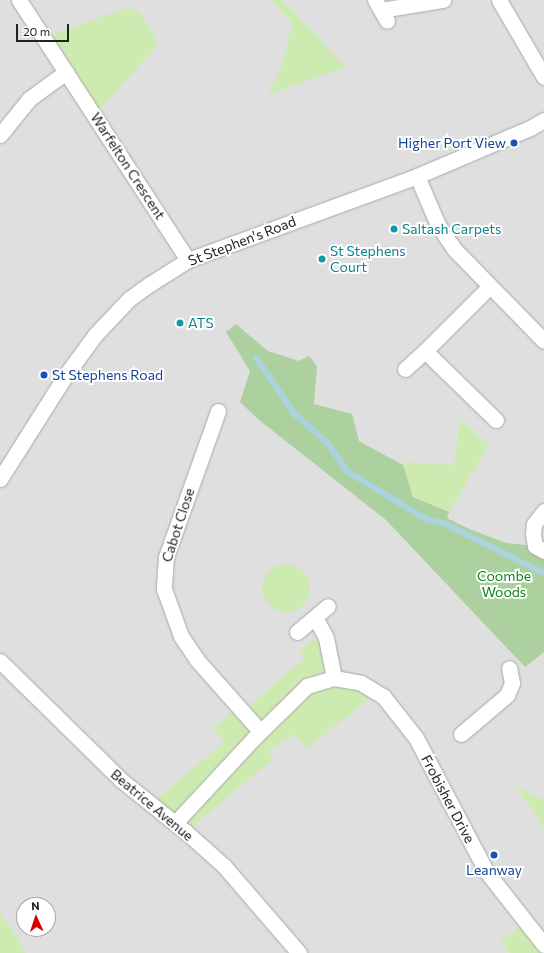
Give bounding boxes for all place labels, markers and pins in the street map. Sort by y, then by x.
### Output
place label: Higher Port View [398,135,506,151]
marker: Higher Port View [509,138,519,148]
place label: Saltash Carpets [402,221,501,237]
marker: Saltash Carpets [389,224,399,234]
place label: St Stephens Court [330,243,406,276]
marker: St Stephens Court [317,254,327,264]
place label: ATS [188,315,214,331]
marker: ATS [175,318,185,328]
place label: St Stephens Road [52,367,163,383]
marker: St Stephens Road [39,370,49,380]
marker: Leanway [489,850,499,860]
place label: Leanway [466,862,522,878]

